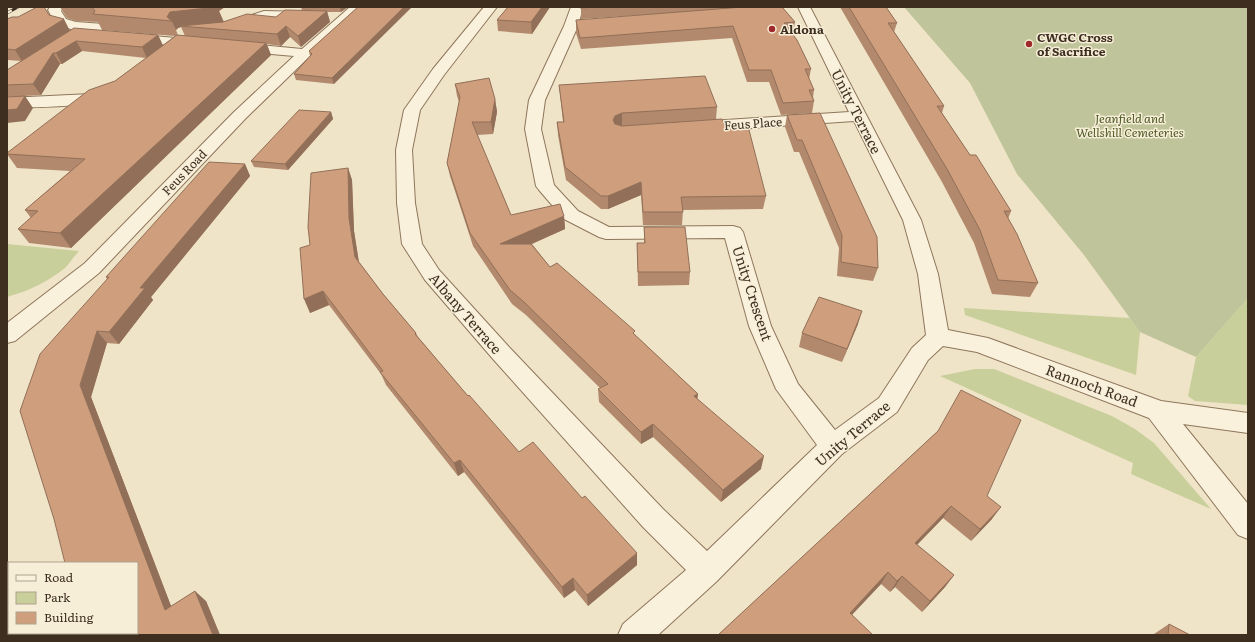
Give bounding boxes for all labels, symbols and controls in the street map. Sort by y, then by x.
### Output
place label: Aldona [780,20,824,38]
marker: Aldona [767,24,777,34]
place label: CWGC Cross of Sacrifice [1037,28,1113,60]
marker: CWGC Cross of Sacrifice [1024,39,1034,49]
street label: Unity Terrace [827,65,887,157]
park label: Jeanfield and Wellshill Cemeteries [1076,109,1184,141]
street label: Feus Place [723,112,783,134]
street label: Feus Road [158,145,211,199]
street label: Unity Crescent [728,243,778,344]
street label: Albany Terrace [425,268,507,358]
street label: Rannoch Road [1043,359,1141,411]
street label: Unity Terrace [810,396,894,470]
legend [8,562,138,634]
text: Road [44,568,74,586]
text: Park [44,588,71,606]
text: Building [44,608,94,626]

